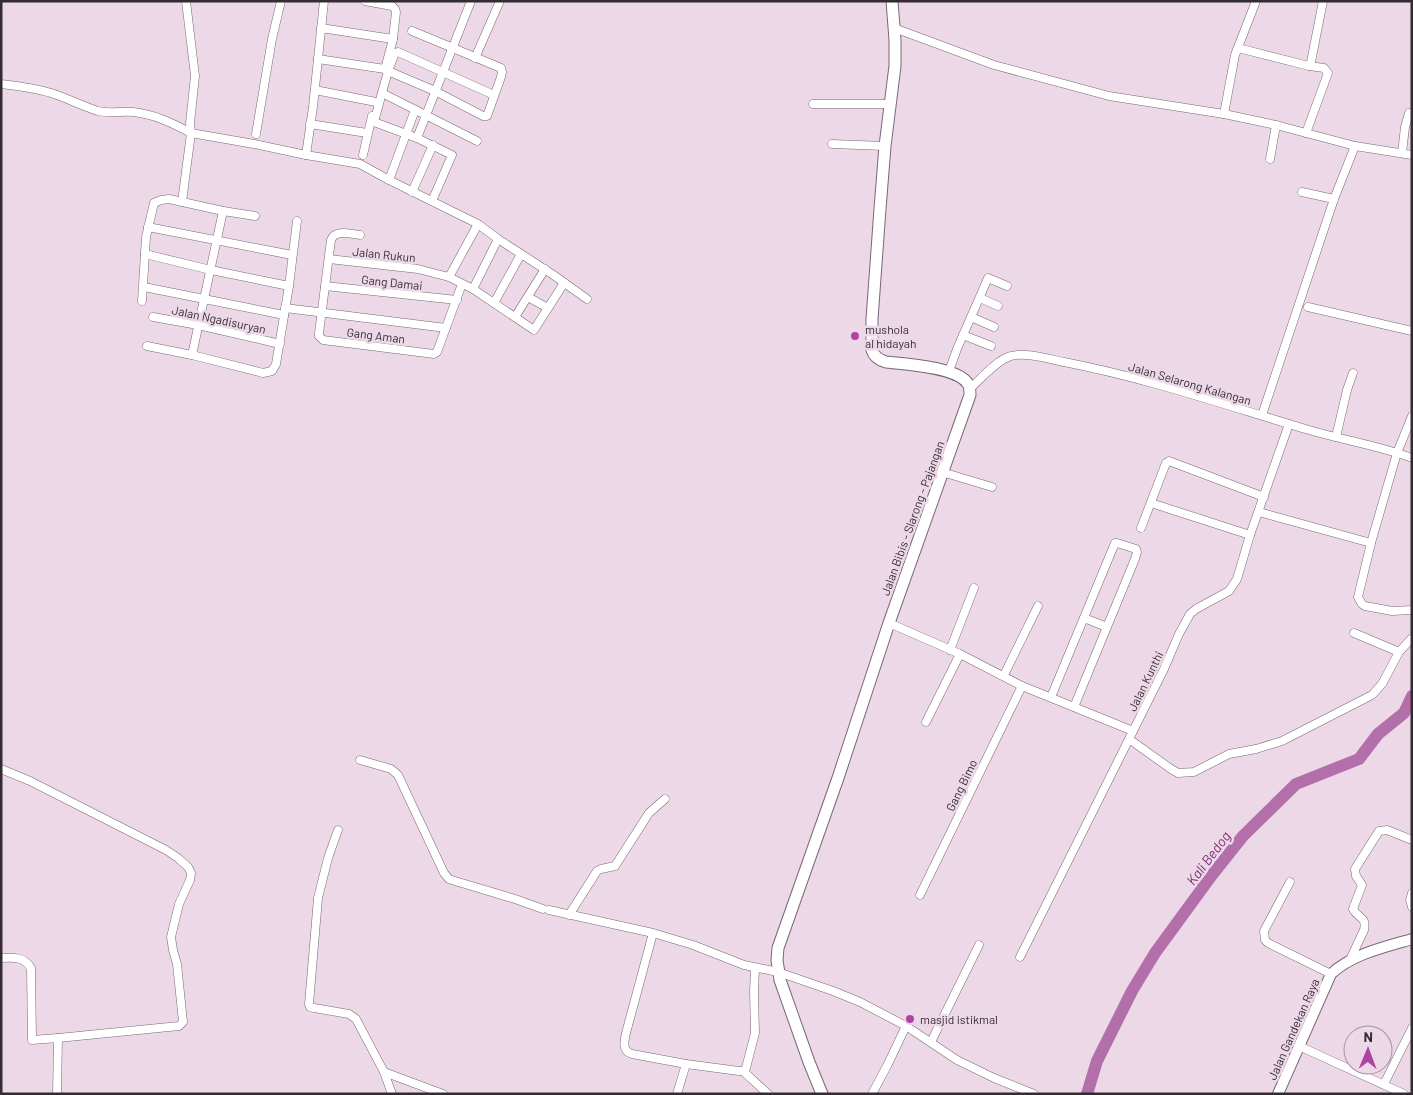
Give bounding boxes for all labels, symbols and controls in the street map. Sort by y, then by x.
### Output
street label: Jalan Rukun [352,244,416,264]
street label: Gang Damai [361,272,423,292]
street label: Jalan Ngadisuryan [171,302,267,336]
place label: mushola al hidayah [865,322,916,350]
street label: Gang Aman [346,324,406,346]
marker: mushola al hidayah [849,330,861,342]
street label: Jalan Selarong Kalangan [1127,359,1253,407]
street label: Jalan Bibis - Slarong - Pajangan [878,439,946,597]
street label: Jalan Kunthi [1124,649,1166,713]
street label: Gang Bimo [943,757,979,813]
water label: Kali Bedog [1182,828,1234,888]
street label: Jalan Gandekan Raya [1264,976,1322,1082]
place label: masjid istikmal [920,1012,998,1026]
marker: masjid istikmal [904,1013,916,1025]
north arrow [1343,1025,1393,1075]
text: N [1363,1028,1373,1045]

